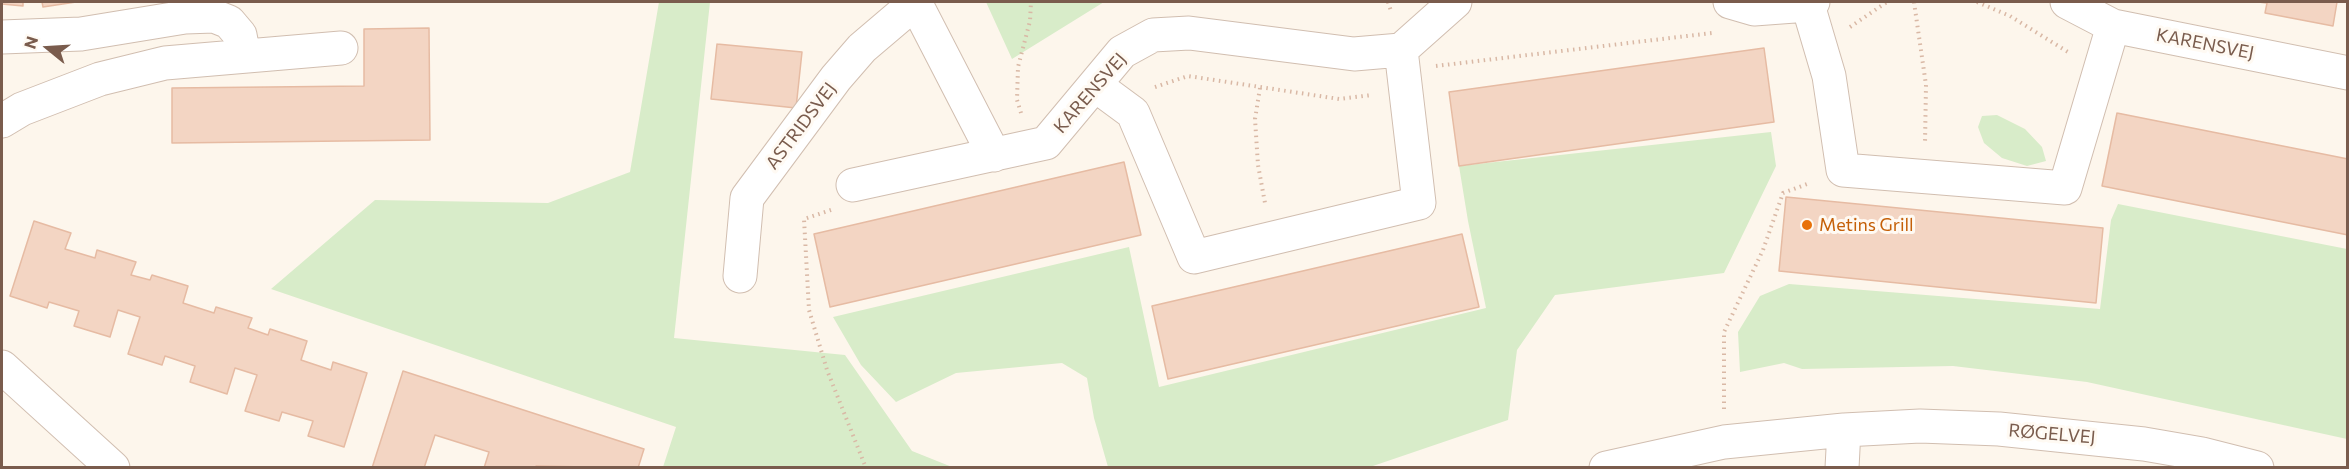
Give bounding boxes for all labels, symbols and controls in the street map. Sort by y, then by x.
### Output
north arrow [18,18,78,78]
street label: KARENSVEJ [2154,24,2256,64]
text: N [20,34,41,51]
street label: KARENSVEJ [1049,48,1131,138]
street label: ASTRIDSVEJ [761,78,841,174]
place label: Metins Grill [1819,214,1914,236]
marker: Metins Grill [1800,218,1814,232]
street label: RØGELVEJ [2007,419,2097,449]

